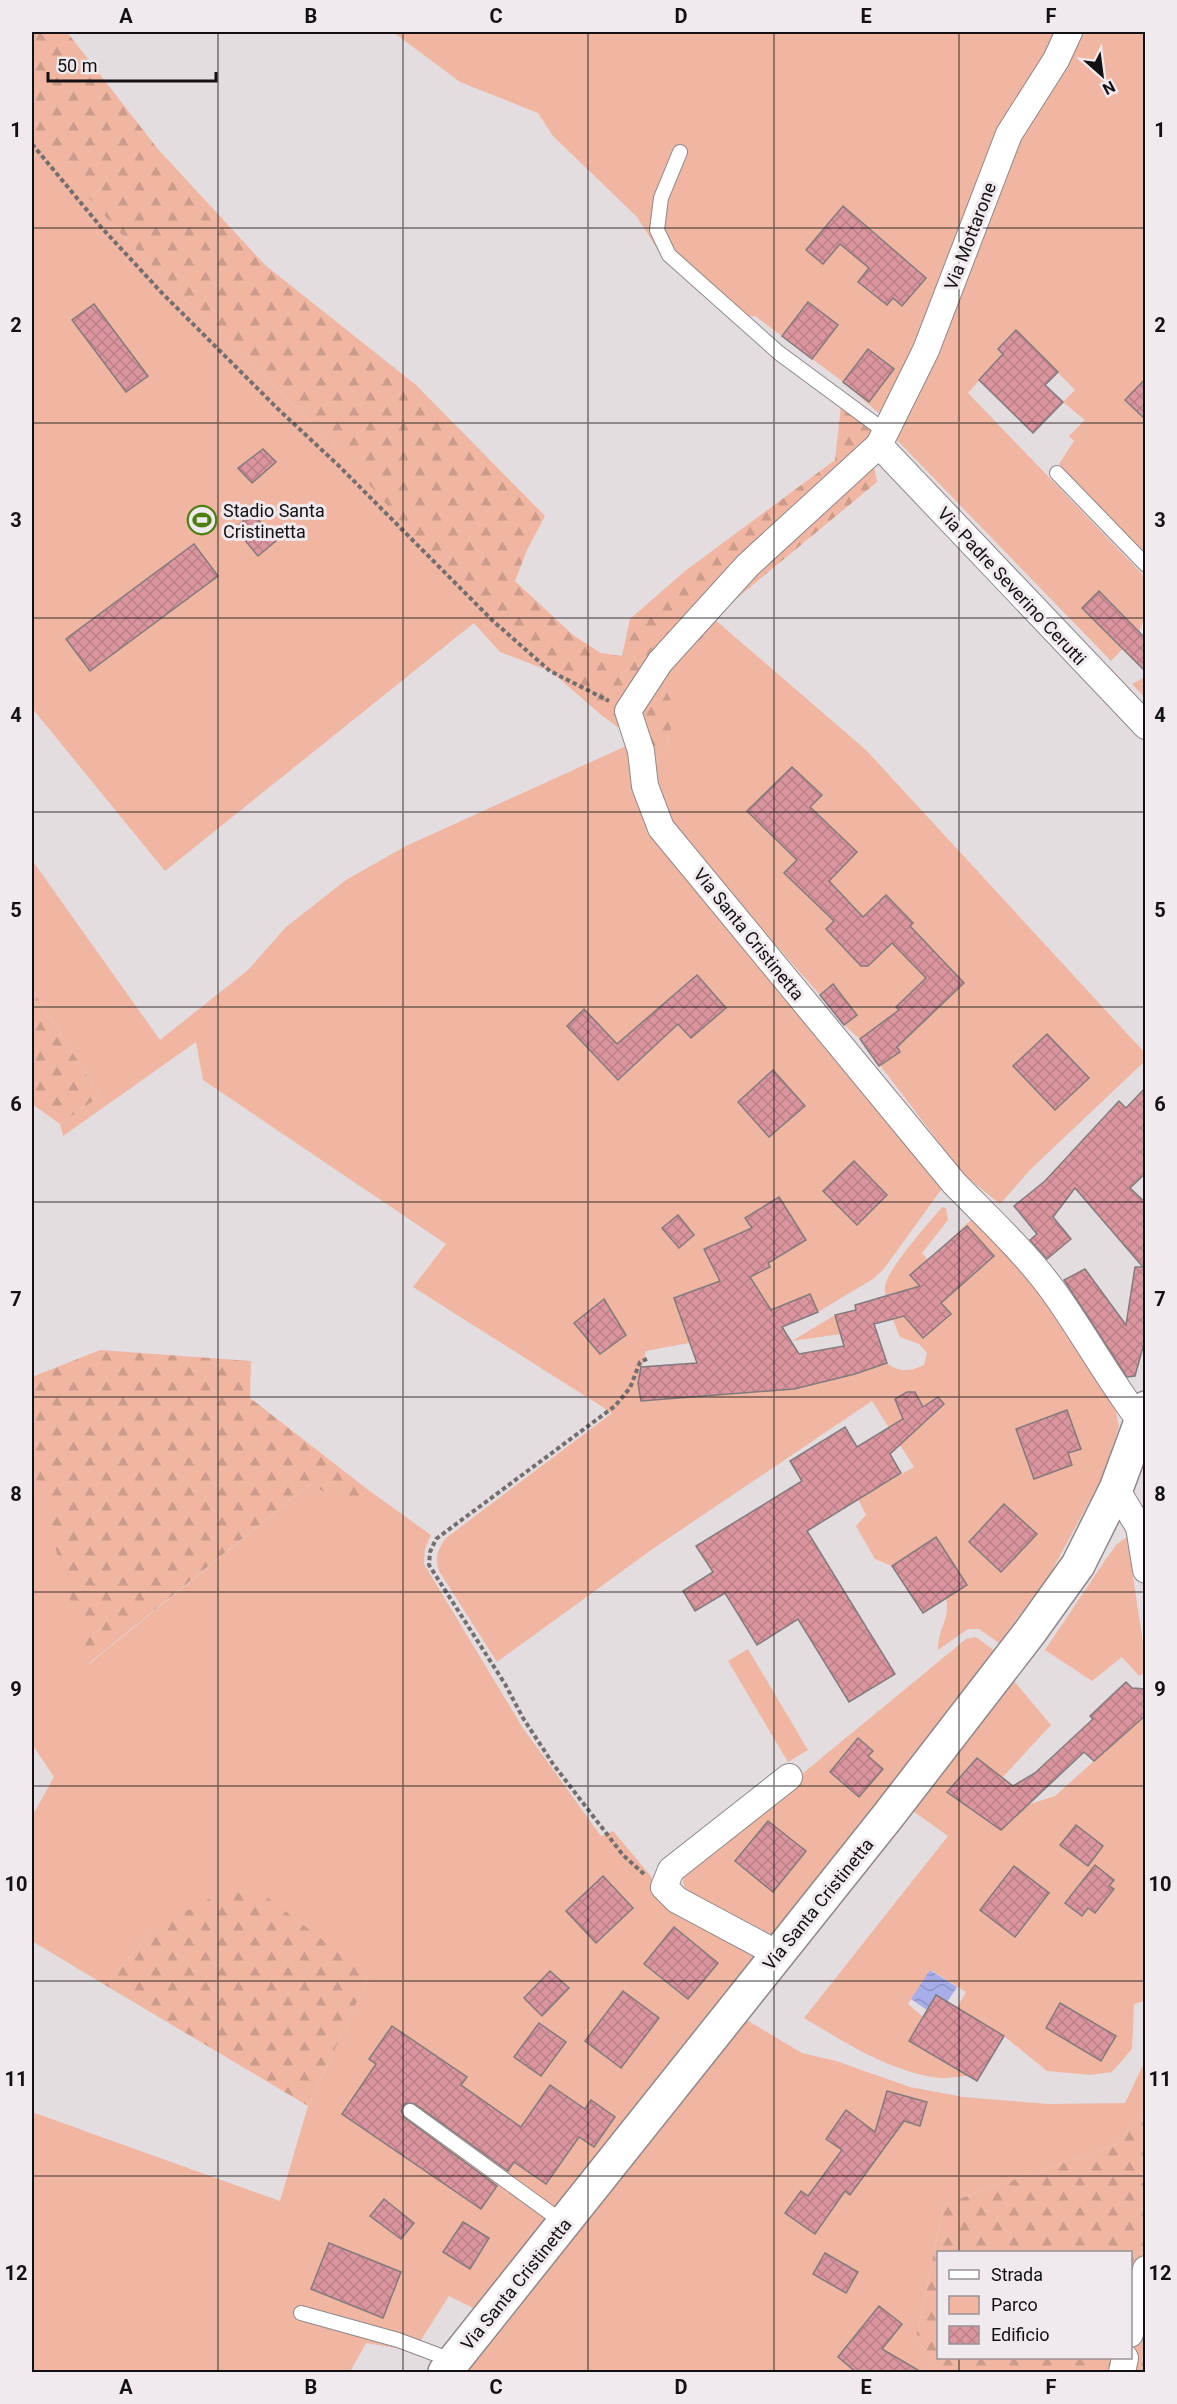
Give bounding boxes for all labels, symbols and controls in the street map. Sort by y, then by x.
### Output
text: A [119,4,133,28]
text: B [305,4,317,28]
text: C [489,4,503,28]
text: D [675,4,688,28]
text: E [860,4,872,28]
text: F [1046,4,1057,28]
scale bar [48,45,216,83]
north arrow [1072,45,1132,105]
text: 50 m [57,55,97,76]
text: N [1099,77,1118,99]
text: 1 [10,118,22,142]
text: 1 [1154,118,1166,142]
street label: Via Mottarone [940,179,1000,293]
text: 2 [10,313,22,337]
text: 2 [1154,313,1166,337]
place label: Stadio Santa Cristinetta [223,500,325,542]
street label: Via Padre Severino Cerutti [933,503,1091,669]
sports icon: Stadio Santa Cristinetta [186,504,218,536]
text: 3 [10,508,22,532]
text: 3 [1154,508,1166,532]
text: 4 [10,703,22,727]
text: 4 [1154,703,1166,727]
street label: Via Santa Cristinetta [689,864,809,1004]
text: 5 [10,898,22,922]
text: 5 [1154,898,1166,922]
text: 6 [10,1092,22,1116]
text: 6 [1154,1092,1166,1116]
text: 7 [10,1287,22,1311]
text: 7 [1154,1287,1166,1311]
text: 8 [10,1482,22,1506]
text: 8 [1154,1482,1166,1506]
text: 9 [10,1677,22,1701]
text: 9 [1154,1677,1166,1701]
street label: Via Santa Cristinetta [758,1834,878,1974]
text: 10 [5,1872,27,1896]
text: 10 [1149,1872,1171,1896]
text: 11 [5,2067,27,2091]
text: 11 [1149,2067,1171,2091]
street label: Via Santa Cristinetta [456,2214,576,2354]
legend [937,2251,1132,2359]
text: 12 [5,2261,27,2285]
text: 12 [1149,2261,1171,2285]
text: Strada [991,2264,1043,2285]
text: Parco [991,2294,1038,2315]
text: Edificio [991,2324,1050,2345]
text: A [119,2375,133,2399]
text: B [305,2375,317,2399]
text: C [489,2375,503,2399]
text: D [675,2375,688,2399]
text: E [860,2375,872,2399]
text: F [1046,2375,1057,2399]

